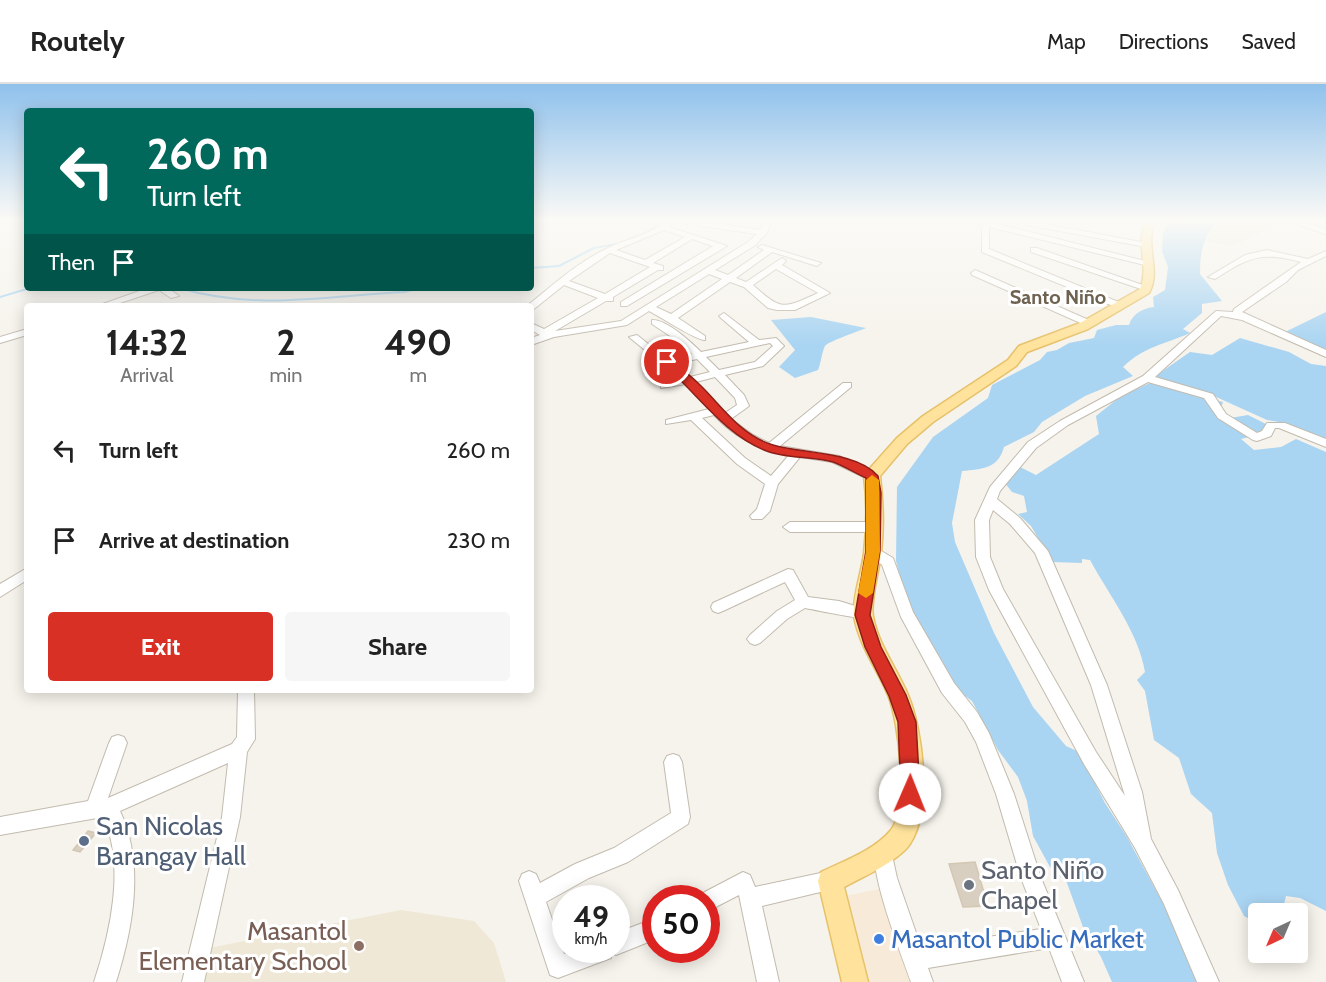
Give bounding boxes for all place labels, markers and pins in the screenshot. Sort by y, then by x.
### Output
pin [641,336,692,387]
place label: San Nicolas Barangay Hall [96,810,246,872]
marker: San Nicolas Barangay Hall [77,834,91,848]
place label: Santo Niño Chapel [981,854,1104,916]
marker: Santo Niño Chapel [962,878,976,892]
place label: Masantol Elementary School [139,915,347,977]
place label: Masantol Public Market [891,923,1144,955]
marker: Masantol Public Market [872,932,886,946]
marker: Masantol Elementary School [352,939,366,953]

